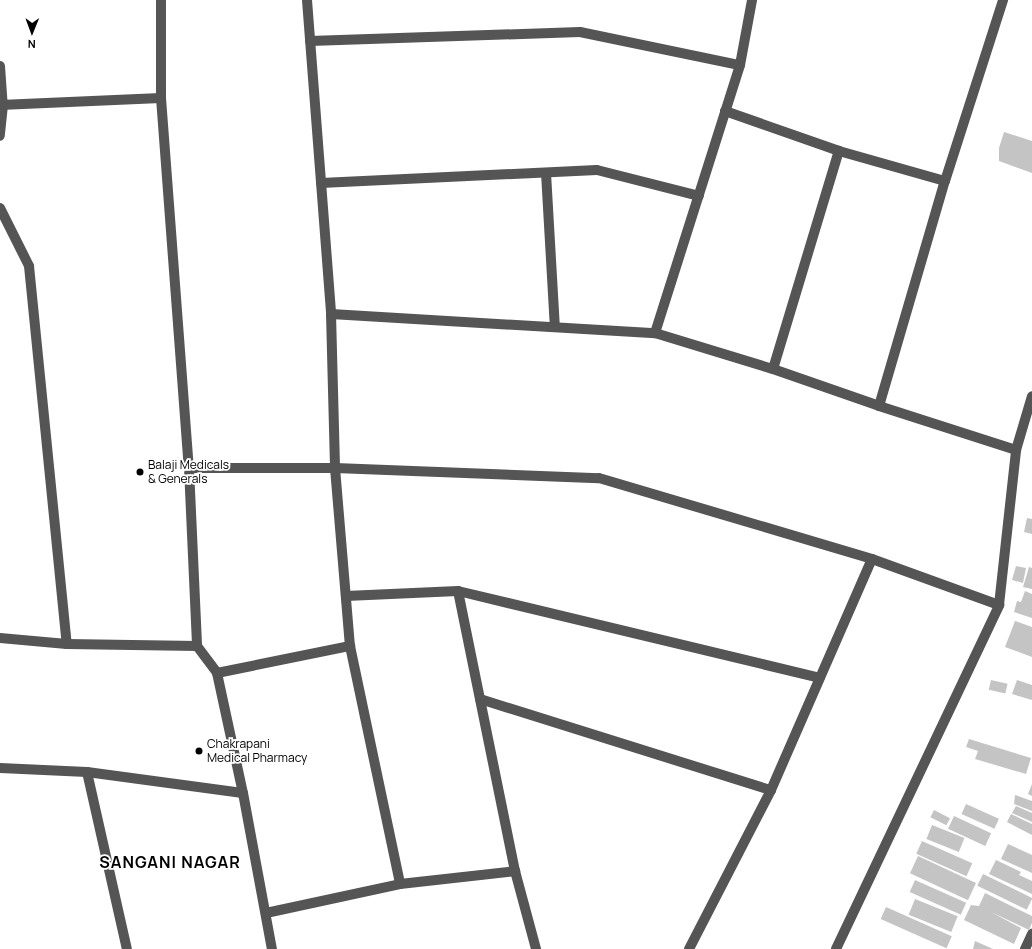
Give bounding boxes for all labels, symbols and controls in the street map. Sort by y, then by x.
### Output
north arrow [12,12,52,52]
text: N [28,37,36,52]
place label: Balaji Medicals & Generals [148,458,229,486]
marker: Balaji Medicals & Generals [135,467,145,477]
place label: Chakrapani Medical Pharmacy [207,737,307,765]
marker: Chakrapani Medical Pharmacy [194,746,204,756]
district label: SANGANI NAGAR [99,852,241,872]

